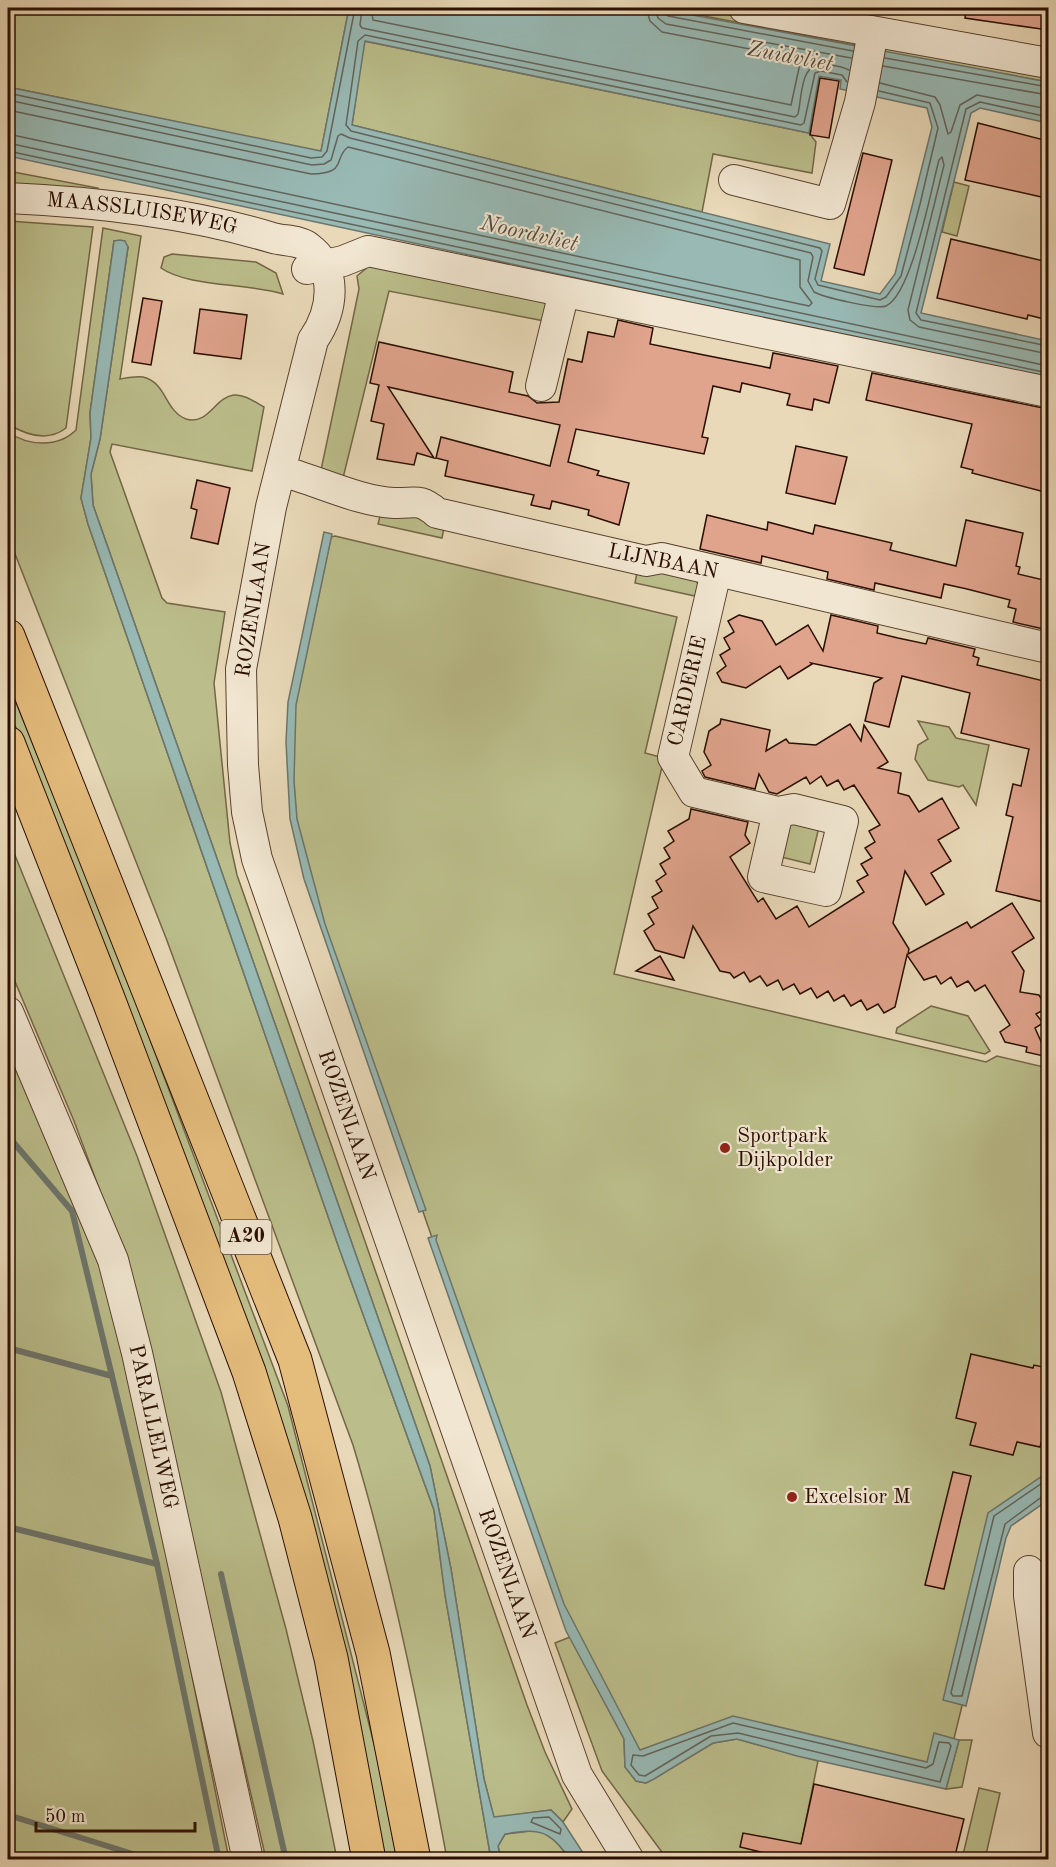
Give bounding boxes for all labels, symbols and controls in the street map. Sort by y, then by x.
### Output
water label: Zuidvliet [745,38,836,76]
street label: MAASSLUISEWEG [46,190,240,238]
water label: Noordvliet [477,212,581,256]
street label: ROZENLAAN [233,541,275,679]
street label: LIJNBAAN [606,541,720,583]
street label: CARDERIE [665,634,711,748]
street label: ROZENLAAN [314,1047,379,1183]
place label: Sportpark Dijkpolder [737,1126,833,1171]
marker: Sportpark Dijkpolder [718,1141,732,1155]
road number: A20 [220,1220,272,1254]
street label: PARALLELWEG [125,1343,181,1511]
place label: Excelsior M [804,1487,911,1508]
marker: Excelsior M [785,1490,799,1504]
street label: ROZENLAAN [474,1506,539,1642]
scale bar [36,1795,195,1833]
text: 50 m [45,1808,85,1826]

